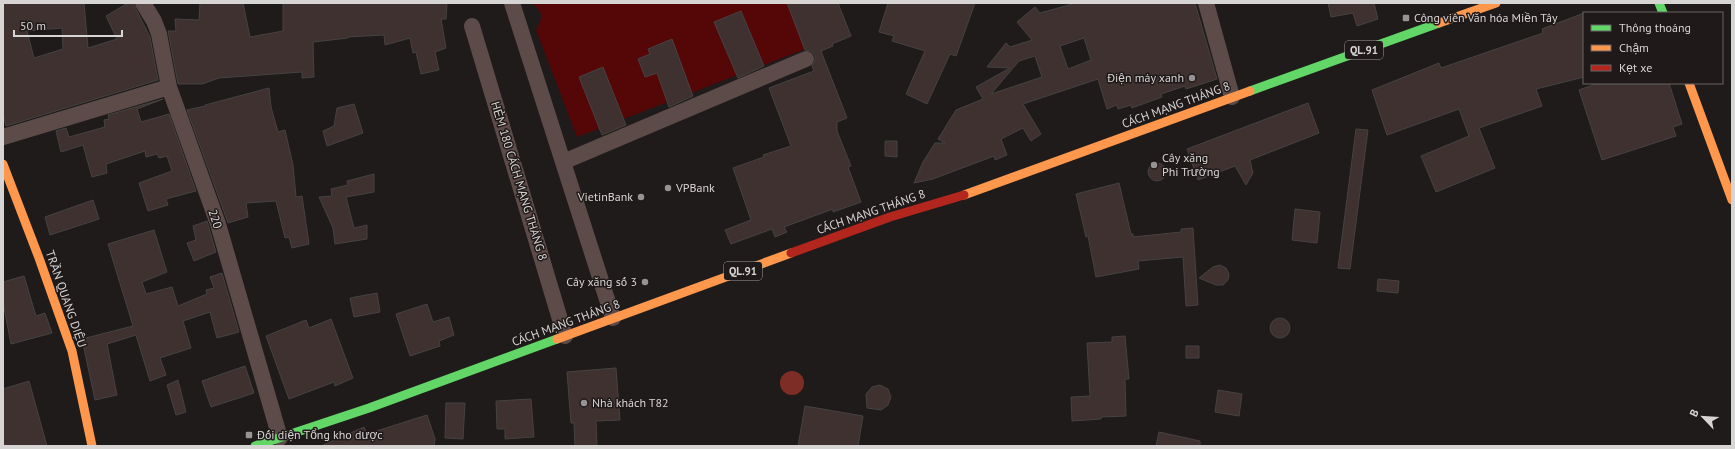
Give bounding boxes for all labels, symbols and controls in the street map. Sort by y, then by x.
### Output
place label: Công viên Văn hóa Miền Tây [1414,10,1558,25]
scale bar [14,12,122,38]
legend [1583,12,1723,84]
marker: Công viên Văn hóa Miền Tây [1401,13,1411,23]
text: 50 m [20,18,46,33]
text: Thông thoáng [1619,20,1691,35]
text: Chậm [1619,40,1649,55]
road number: QL.91 [1345,41,1383,59]
text: Kẹt xe [1619,60,1652,75]
place label: Điện máy xanh [1106,70,1184,85]
marker: Điện máy xanh [1187,73,1197,83]
street label: CÁCH MẠNG THÁNG 8 [1120,78,1232,131]
street label: HẺM 180 CÁCH MẠNG THÁNG 8 [488,99,551,262]
place label: Cây xăng Phi Trường [1162,150,1220,179]
marker: Cây xăng Phi Trường [1149,160,1159,170]
place label: VPBank [675,180,715,195]
marker: VPBank [663,183,673,193]
street label: CÁCH MẠNG THÁNG 8 [814,186,927,237]
place label: VietinBank [577,189,633,204]
marker: VietinBank [636,192,646,202]
street label: 220 [205,207,226,231]
street label: TRẦN QUANG DIỆU [43,248,90,349]
road number: QL.91 [724,262,762,280]
place label: Cây xăng số 3 [566,274,637,289]
marker: Cây xăng số 3 [640,277,650,287]
street label: CÁCH MẠNG THÁNG 8 [510,296,622,349]
place label: Nhà khách T82 [592,395,669,410]
north arrow [1683,397,1723,437]
marker: Nhà khách T82 [579,398,589,408]
text: B [1686,406,1702,419]
place label: Đối diện Tổng kho dược [256,427,383,442]
marker: Đối diện Tổng kho dược [244,430,254,440]

